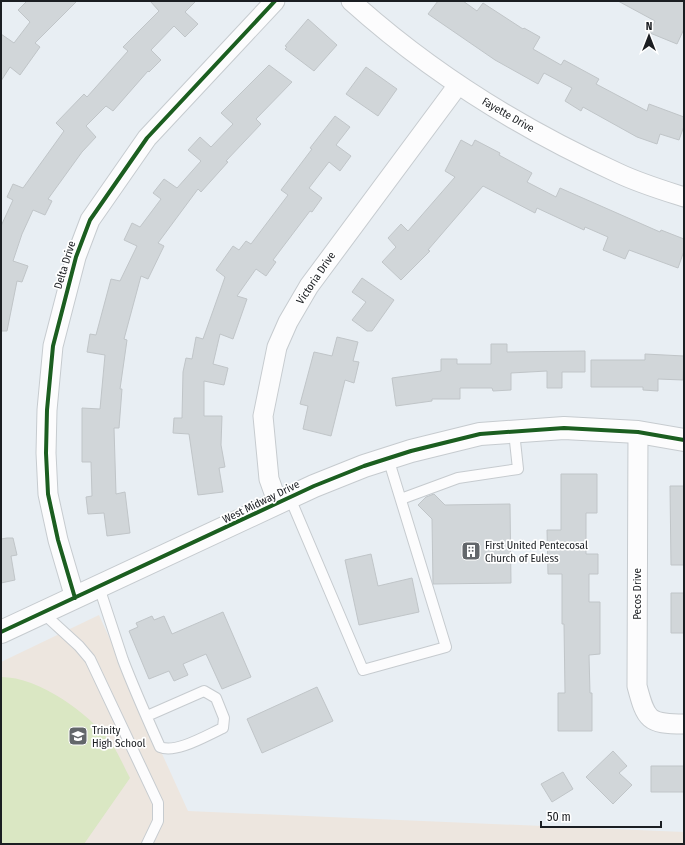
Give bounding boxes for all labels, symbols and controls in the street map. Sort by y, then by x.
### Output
north arrow [629,16,669,56]
text: N [646,20,652,33]
street label: Fayette Drive [480,95,536,135]
street label: Delta Drive [52,239,78,291]
street label: Victoria Drive [294,249,338,307]
street label: West Midway Drive [220,478,302,526]
place label: First United Pentecosal Church of Euless [485,539,588,565]
building icon: First United Pentecosal Church of Euless [460,540,482,562]
street label: Pecos Drive [631,568,644,620]
place label: Trinity High School [92,724,146,750]
school or university icon: Trinity High School [67,725,89,747]
scale bar [541,803,661,829]
text: 50 m [547,810,571,824]

